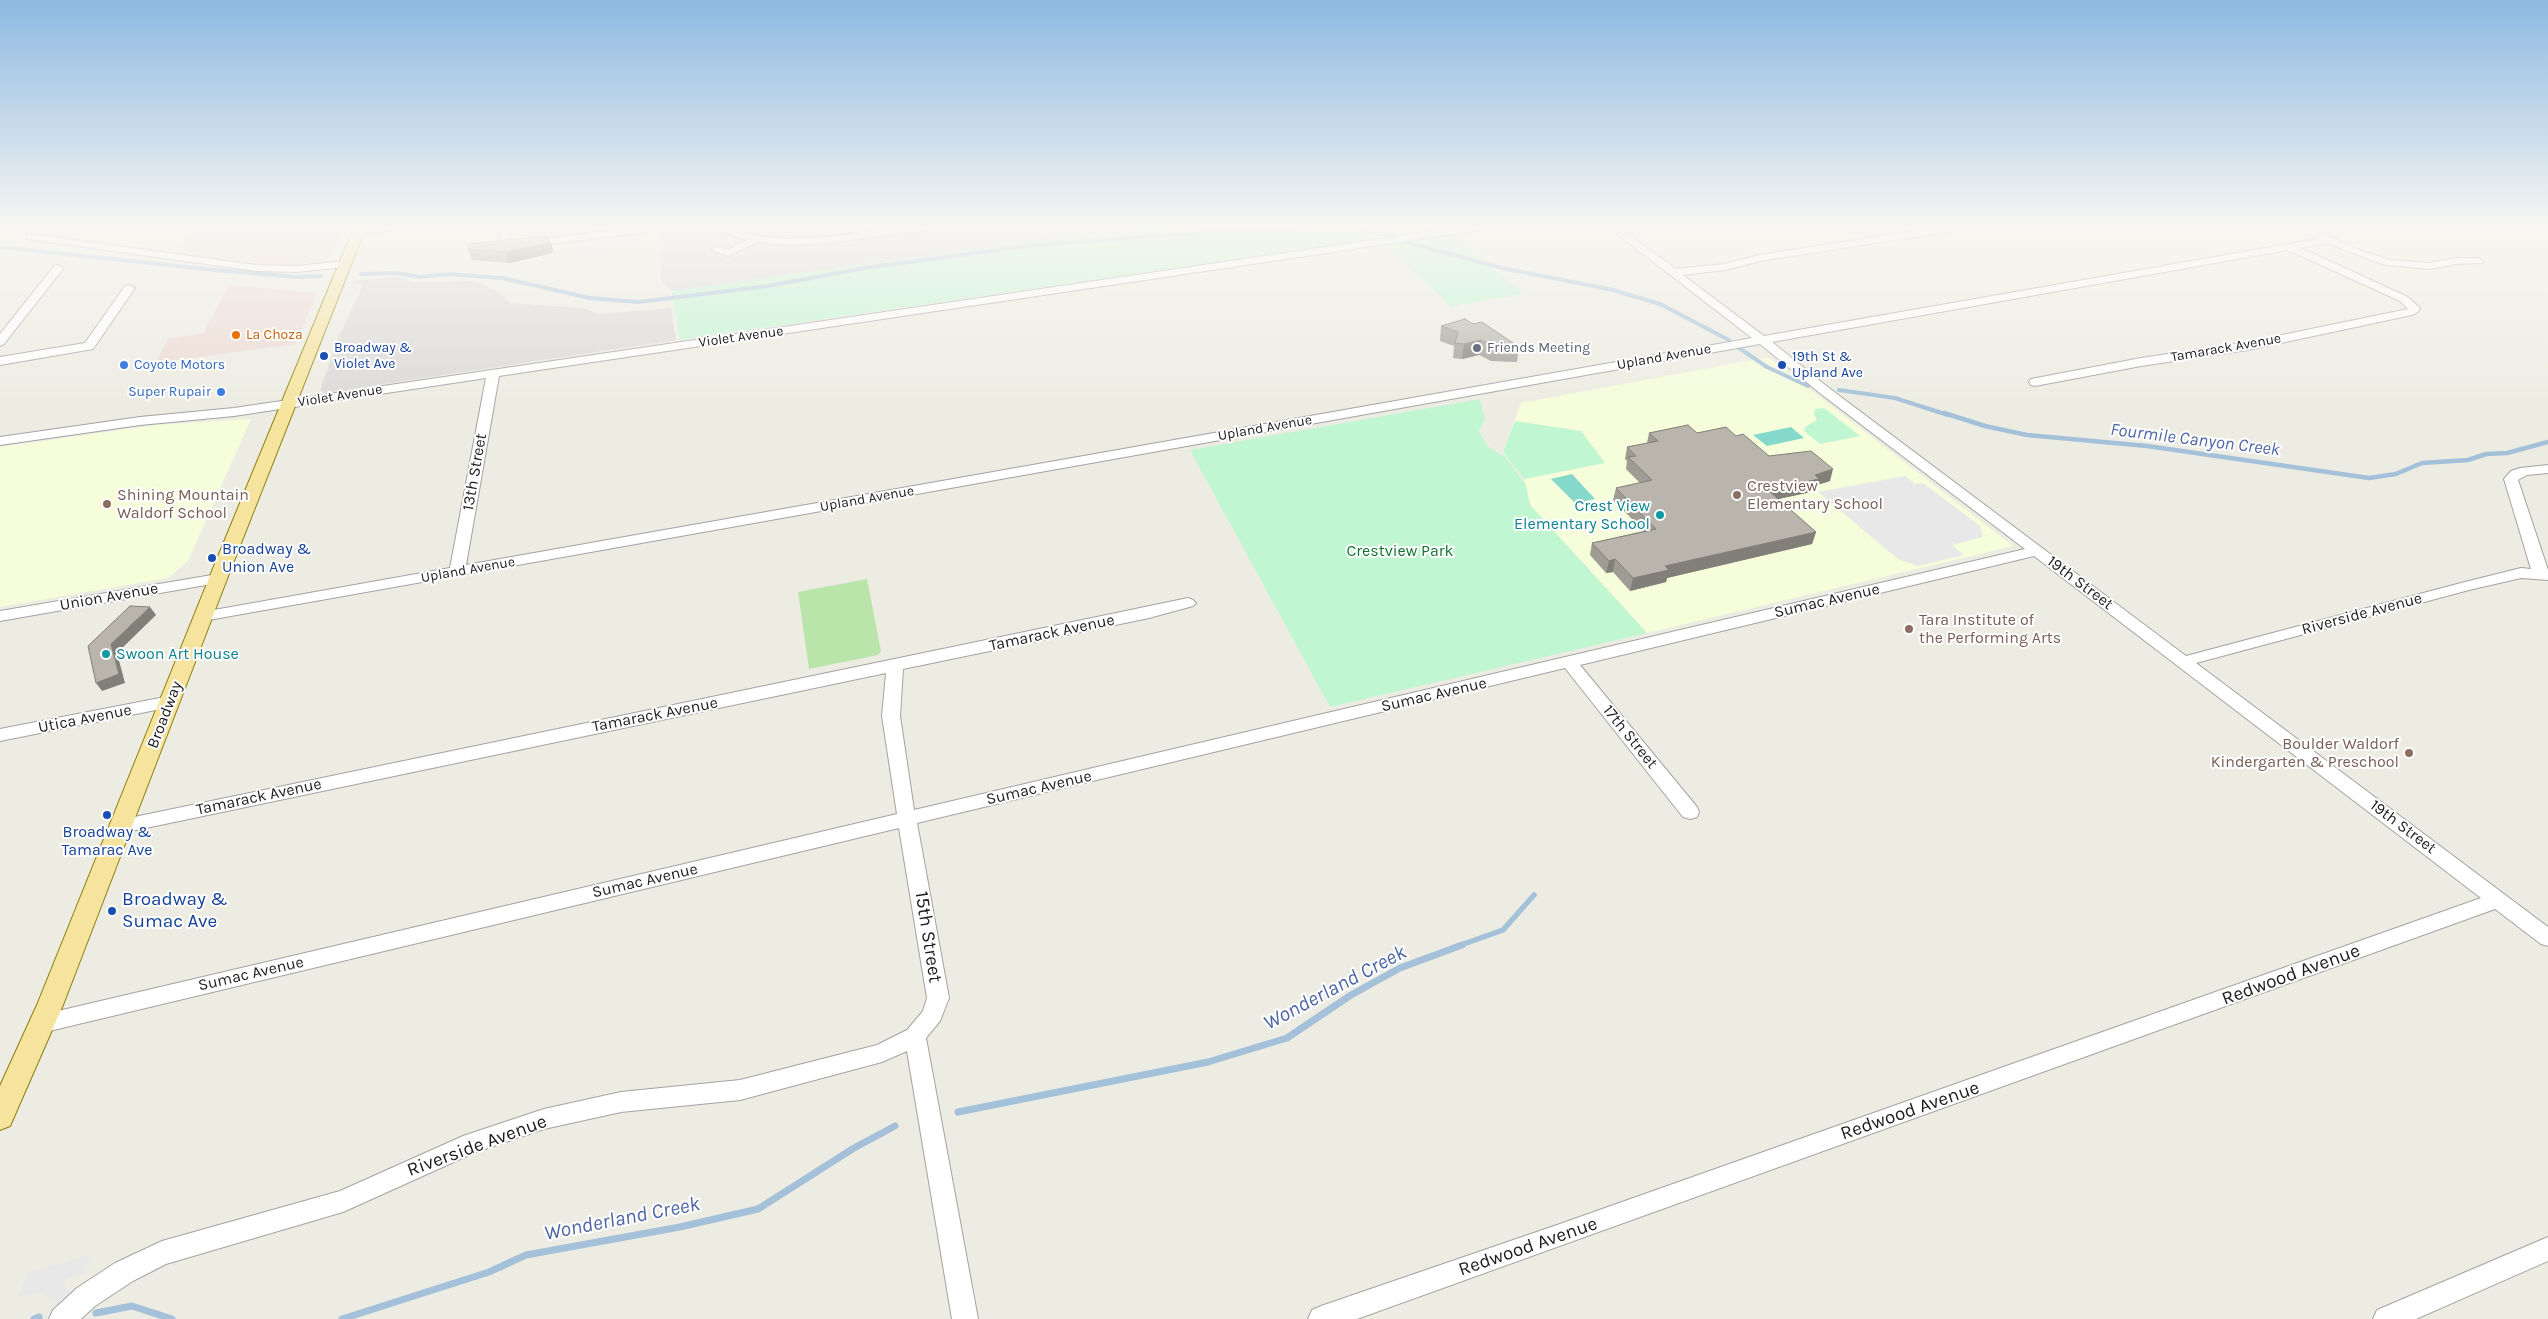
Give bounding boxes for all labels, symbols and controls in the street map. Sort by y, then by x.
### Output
street label: Violet Avenue [698,323,784,351]
place label: La Choza [246,327,303,343]
marker: La Choza [230,329,242,341]
street label: Tamarack Avenue [2170,330,2282,366]
place label: Broadway & Violet Ave [334,340,412,372]
place label: Friends Meeting [1487,340,1590,356]
street label: Upland Avenue [1616,340,1712,374]
marker: Friends Meeting [1471,342,1483,354]
place label: 19th St & Upland Ave [1792,349,1863,382]
marker: Broadway & Violet Ave [318,350,330,362]
place label: Coyote Motors [134,357,225,373]
marker: Coyote Motors [118,359,130,371]
marker: 19th St & Upland Ave [1776,359,1788,371]
street label: Violet Avenue [296,381,384,411]
place label: Super Rupair [128,384,211,400]
marker: Super Rupair [215,386,227,398]
street label: Upland Avenue [1217,411,1313,445]
water label: Fourmile Canyon Creek [2109,419,2281,461]
street label: 13th Street [459,432,491,512]
place label: Crestview Elementary School [1747,476,1883,514]
street label: Upland Avenue [819,482,915,516]
place label: Shining Mountain Waldorf School [117,485,249,523]
marker: Crestview Elementary School [1731,489,1743,501]
place label: Crest View Elementary School [1514,496,1650,534]
marker: Shining Mountain Waldorf School [101,498,113,510]
marker: Crest View Elementary School [1654,509,1666,521]
place label: Broadway & Union Ave [222,539,311,577]
park label: Crestview Park [1346,541,1454,561]
marker: Broadway & Union Ave [206,552,218,564]
street label: 19th Street [2043,552,2117,614]
street label: Upland Avenue [420,553,516,587]
street label: Union Avenue [58,579,160,615]
street label: Sumac Avenue [1772,580,1882,622]
street label: Riverside Avenue [2300,589,2424,639]
street label: Tamarack Avenue [988,610,1116,656]
place label: Tara Institute of the Performing Arts [1919,610,2061,648]
marker: Tara Institute of the Performing Arts [1903,623,1915,635]
place label: Swoon Art House [116,644,239,664]
marker: Swoon Art House [100,648,112,660]
street label: Sumac Avenue [1379,674,1489,716]
street label: Broadway [143,679,187,751]
street label: Tamarack Avenue [591,693,719,737]
street label: Utica Avenue [37,701,133,737]
street label: 17th Street [1599,701,1661,773]
place label: Boulder Waldorf Kindergarten & Preschool [2211,734,2399,772]
marker: Boulder Waldorf Kindergarten & Preschool [2403,747,2415,759]
street label: Sumac Avenue [984,767,1094,809]
street label: Tamarack Avenue [195,774,323,820]
street label: 19th Street [2366,796,2440,858]
marker: Broadway & Tamarac Ave [101,809,113,821]
place label: Broadway & Tamarac Ave [62,822,152,860]
street label: Sumac Avenue [590,860,700,902]
place label: Broadway & Sumac Ave [122,889,228,933]
street label: 15th Street [910,890,946,984]
marker: Broadway & Sumac Ave [106,905,118,917]
street label: Redwood Avenue [2219,939,2363,1011]
water label: Wonderland Creek [1259,940,1411,1036]
street label: Sumac Avenue [196,953,306,995]
street label: Redwood Avenue [1838,1077,1982,1145]
street label: Riverside Avenue [404,1110,550,1182]
water label: Wonderland Creek [542,1192,702,1246]
street label: Redwood Avenue [1456,1213,1600,1281]

